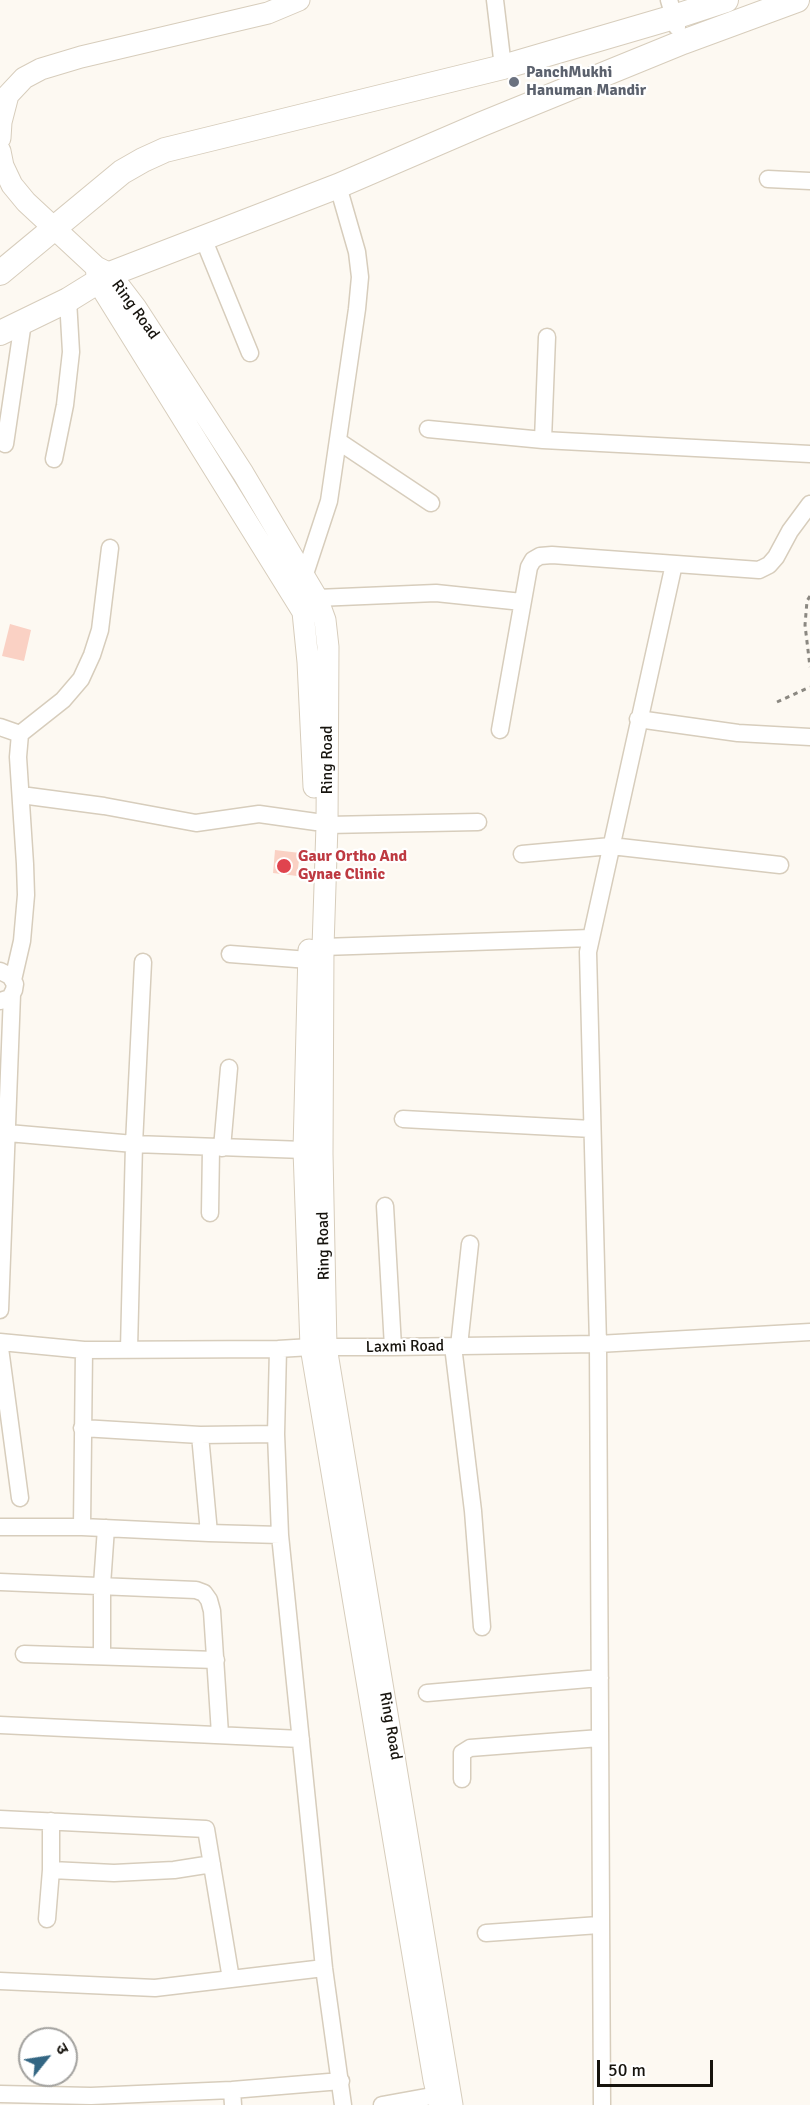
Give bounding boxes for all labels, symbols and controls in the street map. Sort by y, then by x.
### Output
place label: PanchMukhi Hanuman Mandir [526,63,646,101]
marker: PanchMukhi Hanuman Mandir [507,75,521,89]
street label: Ring Road [107,276,163,344]
street label: Ring Road [318,726,338,794]
place label: Gaur Ortho And Gynae Clinic [298,847,407,885]
marker: Gaur Ortho And Gynae Clinic [275,857,293,875]
street label: Ring Road [314,1211,334,1281]
street label: Laxmi Road [366,1337,444,1357]
street label: Ring Road [375,1690,405,1762]
north arrow [18,2027,78,2087]
text: उ [51,2040,73,2058]
scale bar [600,2048,716,2086]
text: 50 m [608,2059,646,2081]

